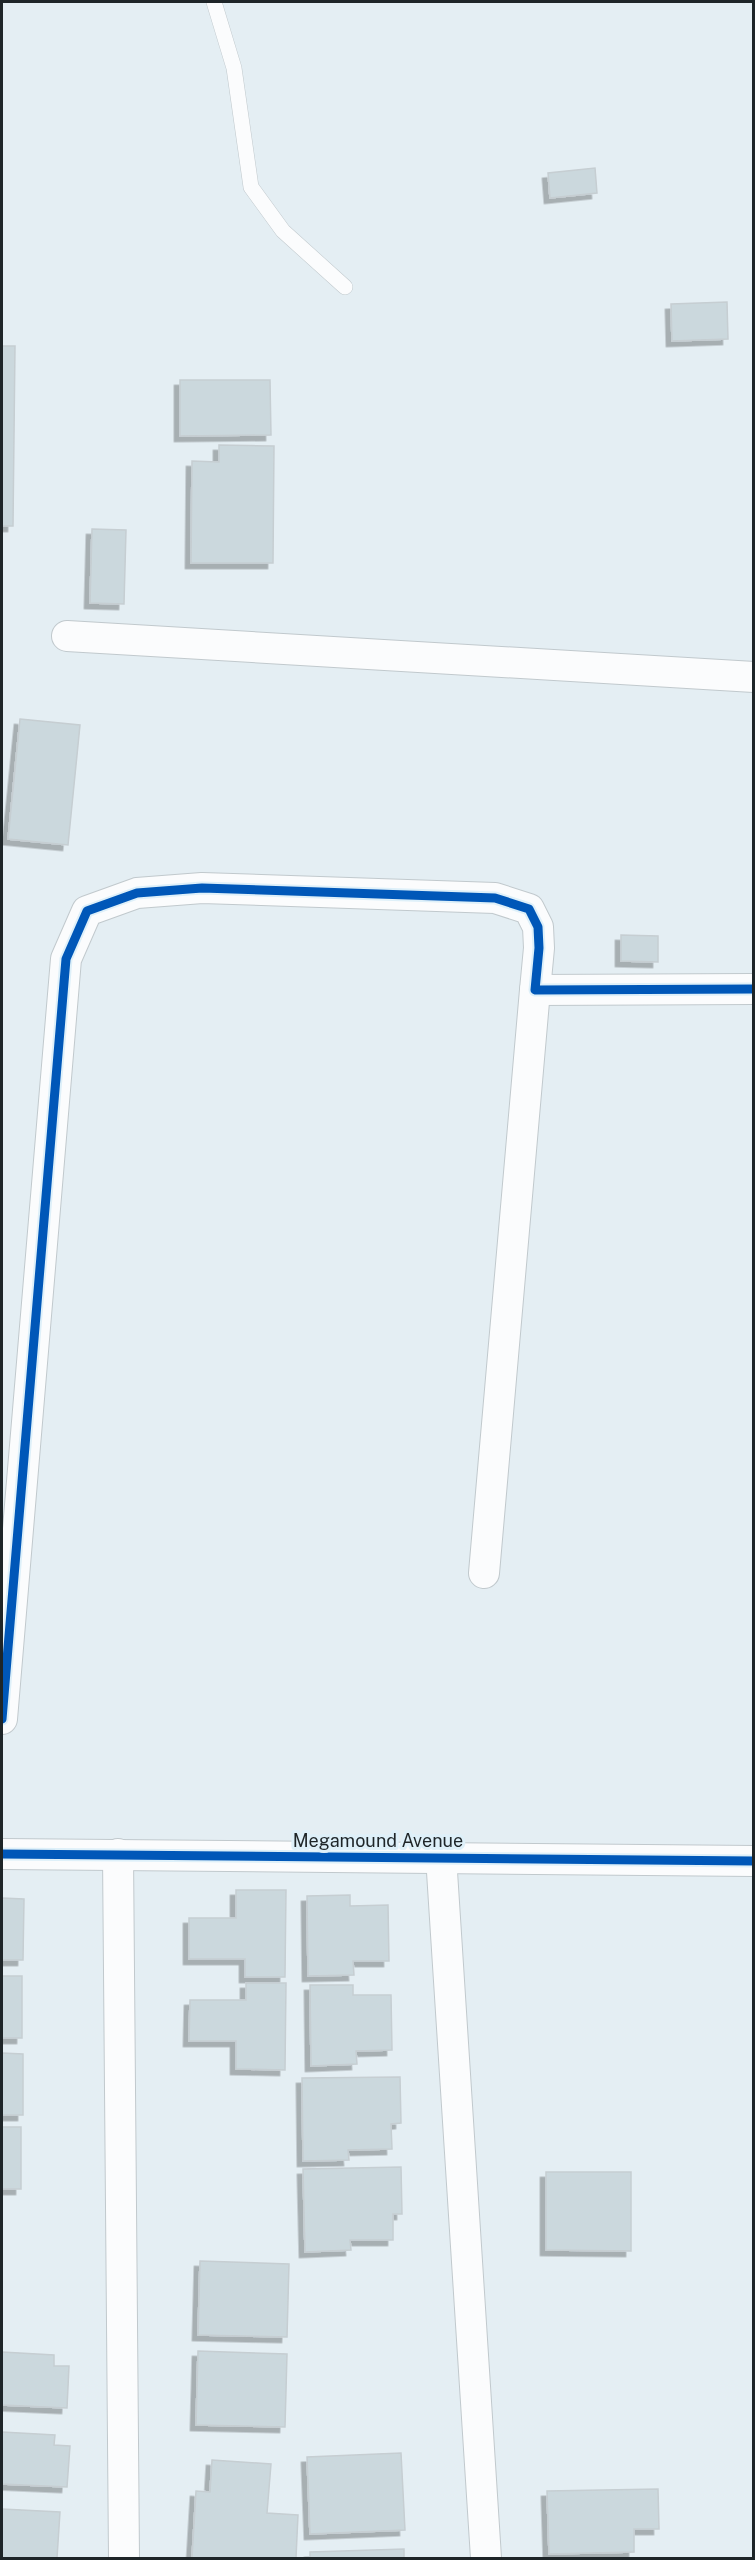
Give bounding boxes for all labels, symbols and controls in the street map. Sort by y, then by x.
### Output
street label: Megamound Avenue [293,1830,463,1851]

